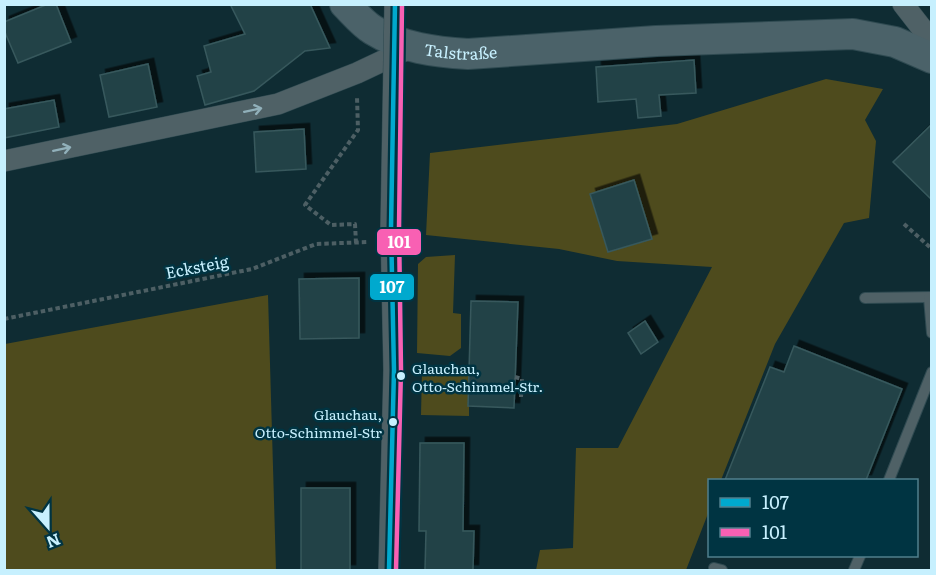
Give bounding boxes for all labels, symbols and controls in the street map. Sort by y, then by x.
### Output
street label: Talstraße [422,36,498,65]
one-way arrow [243,104,262,115]
one-way arrow [52,143,71,154]
line badge: 101 [376,228,422,256]
text: 101 [387,229,411,253]
street label: Ecksteig [163,248,230,284]
line badge: 107 [369,273,415,301]
text: 107 [379,274,405,298]
place label: Glauchau, Otto-Schimmel-Str. [412,358,543,396]
marker: Glauchau, Otto-Schimmel-Str. [395,370,407,382]
place label: Glauchau, Otto-Schimmel-Str [255,404,382,442]
marker: Glauchau, Otto-Schimmel-Str [387,416,399,428]
legend [708,479,918,557]
text: 107 [762,488,789,515]
north arrow [18,497,78,557]
text: 101 [762,518,787,545]
text: N [43,528,64,556]

